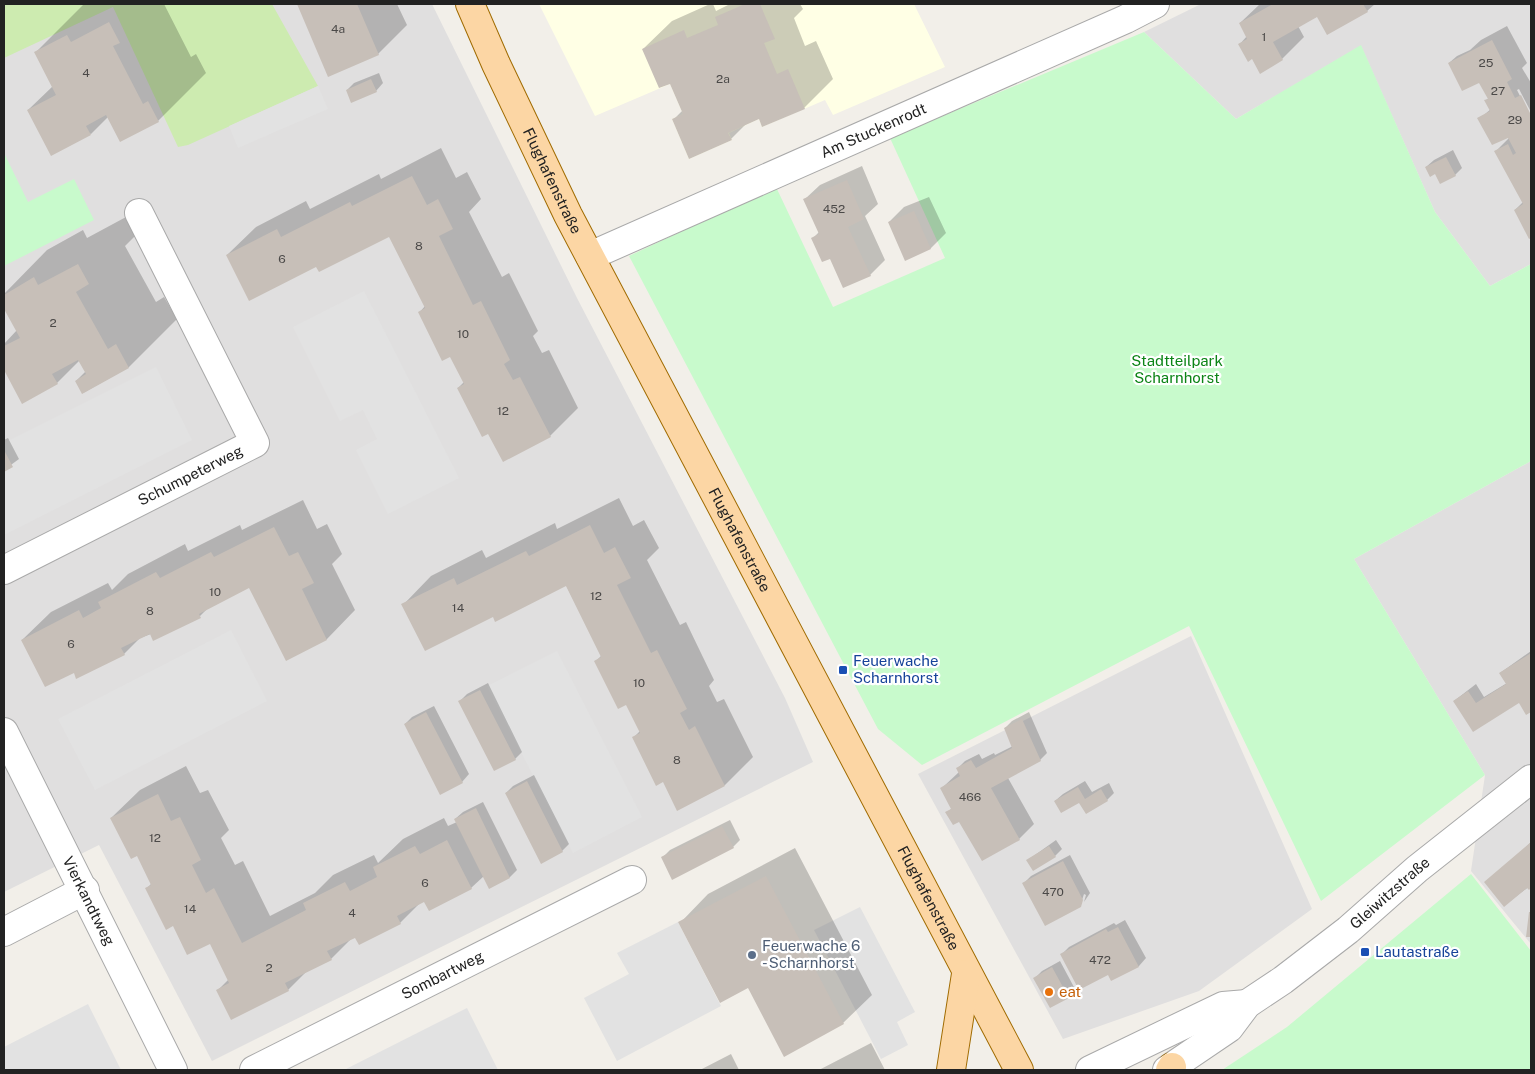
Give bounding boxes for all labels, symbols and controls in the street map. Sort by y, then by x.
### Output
house number: 4a [331,22,345,36]
house number: 1 [1262,30,1266,44]
house number: 25 [1479,56,1494,70]
house number: 4 [82,66,90,80]
house number: 2a [716,72,730,86]
house number: 27 [1491,84,1505,98]
street label: Am Stuckenrodt [818,99,929,161]
house number: 29 [1508,113,1522,127]
street label: Flughafenstraße [520,125,585,236]
house number: 452 [823,202,845,216]
house number: 8 [415,239,423,253]
house number: 6 [278,252,286,266]
house number: 2 [49,316,57,330]
house number: 10 [457,327,469,341]
park label: Stadtteilpark Scharnhorst [1131,352,1223,386]
house number: 12 [497,404,509,418]
street label: Schumpeterweg [135,442,246,509]
street label: Flughafenstraße [705,485,774,595]
house number: 10 [209,585,221,599]
house number: 12 [590,589,602,603]
house number: 14 [452,601,465,615]
house number: 8 [146,604,154,618]
house number: 6 [67,637,75,651]
place label: Feuerwache Scharnhorst [853,652,939,686]
marker: Feuerwache Scharnhorst [837,664,849,676]
house number: 10 [633,676,645,690]
house number: 8 [673,753,681,767]
house number: 466 [959,790,981,804]
house number: 12 [149,831,161,845]
street label: Flughafenstraße [894,843,963,953]
street label: Vierkandtweg [60,853,118,948]
street label: Gleiwitzstraße [1346,853,1433,932]
house number: 6 [421,876,429,890]
house number: 470 [1042,885,1064,899]
house number: 14 [184,902,197,916]
house number: 4 [348,906,356,920]
place label: Feuerwache 6 - Scharnhorst [762,937,860,971]
place label: Lautastraße [1375,943,1459,960]
marker: Lautastraße [1359,946,1371,958]
street label: Sombartweg [398,947,486,1002]
marker: Feuerwache 6 - Scharnhorst [746,949,758,961]
house number: 472 [1089,953,1111,967]
house number: 2 [265,961,273,975]
place label: eat [1059,983,1081,1000]
marker: eat [1043,986,1055,998]

